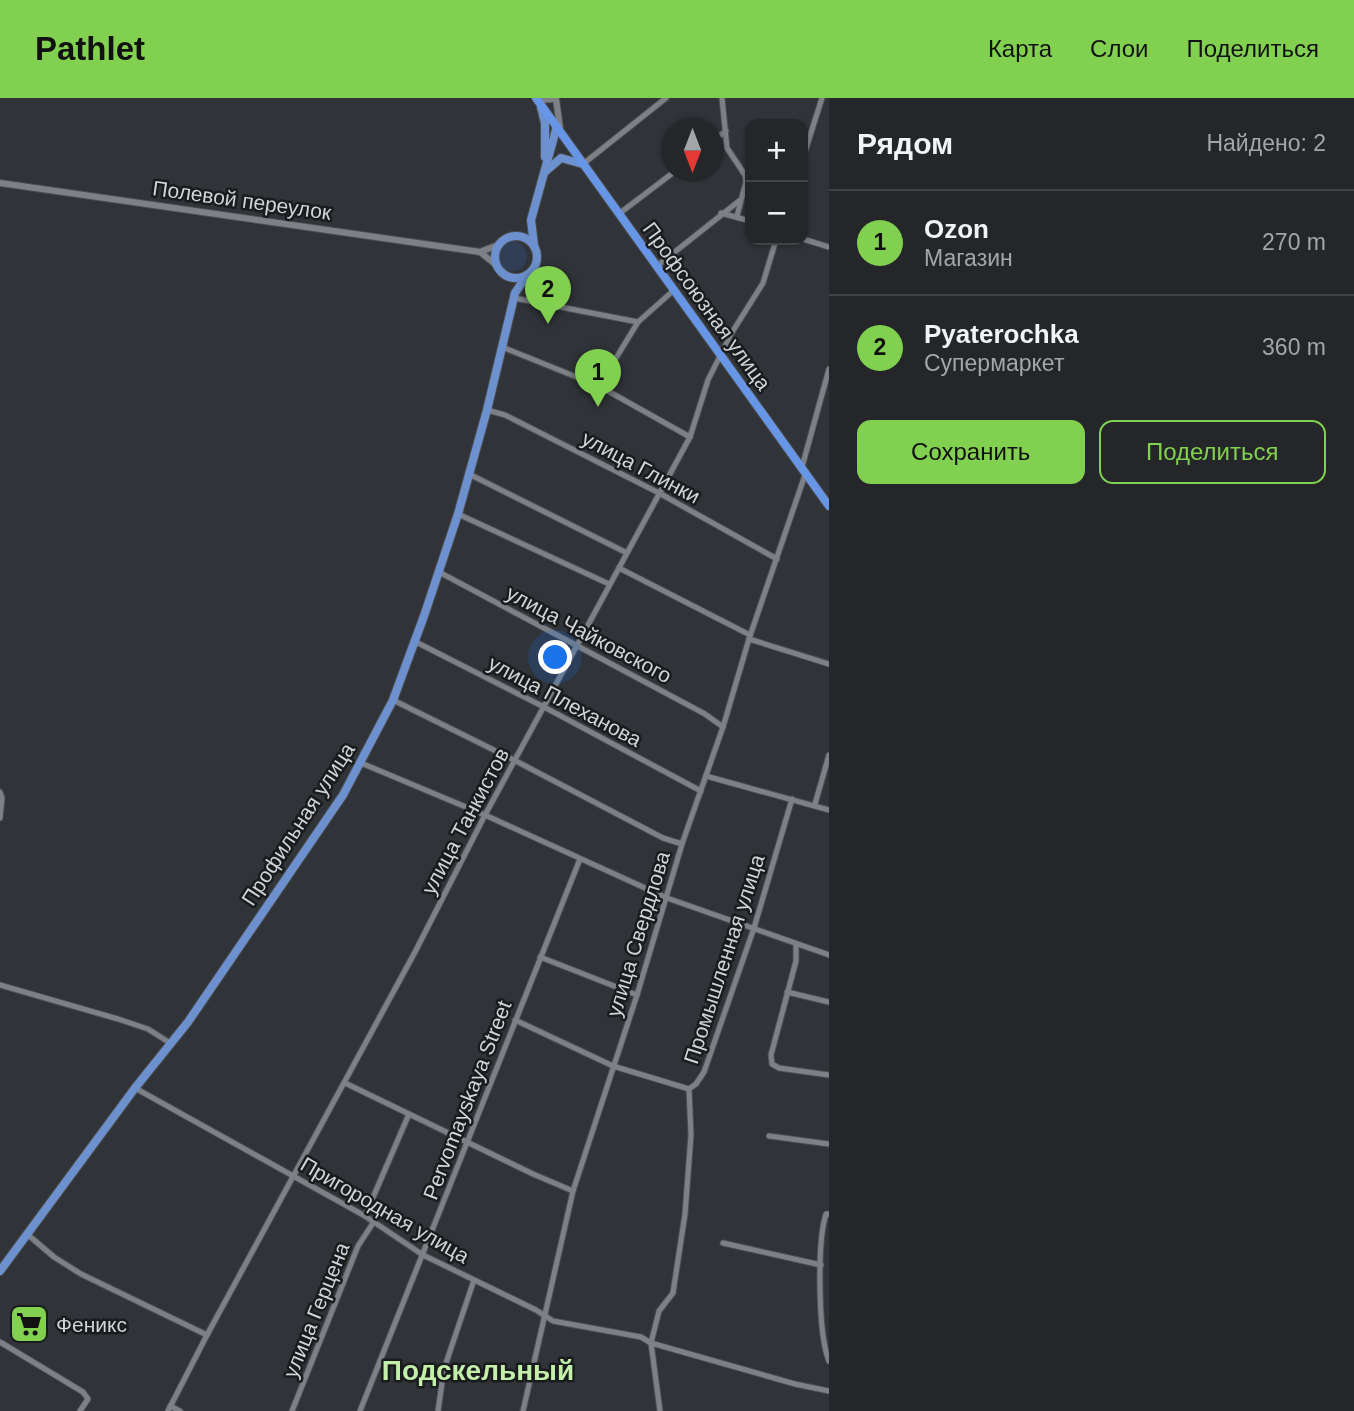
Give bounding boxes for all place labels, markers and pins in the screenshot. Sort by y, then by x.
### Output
pin: 2 [525,266,571,324]
pin: 1 [575,349,621,407]
supermarket icon: Феникс [8,1303,50,1345]
place label: Феникс [56,1313,127,1336]

